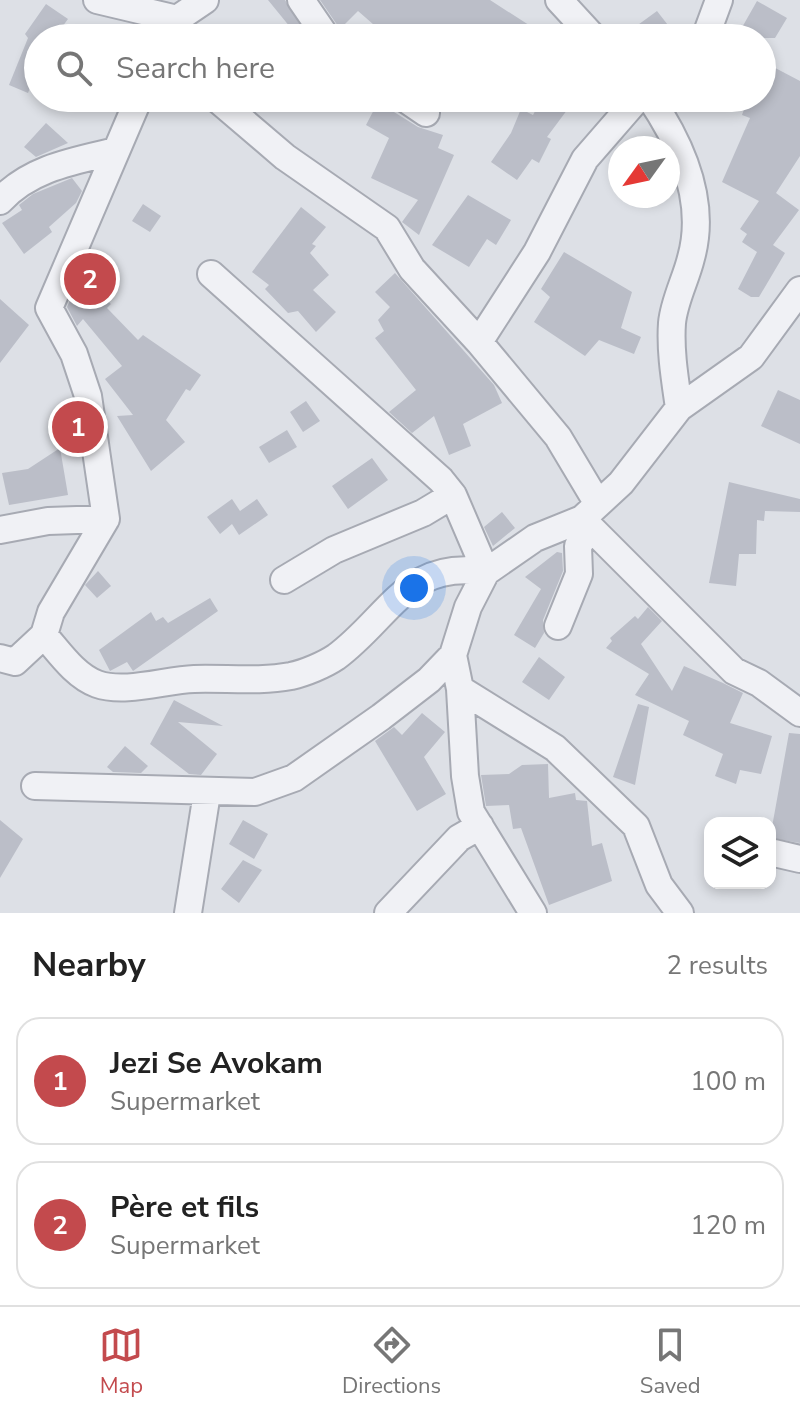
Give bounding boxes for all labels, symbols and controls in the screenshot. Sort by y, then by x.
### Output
search box [24,24,776,112]
icon: search [52,46,96,90]
text: Search here [116,48,275,89]
north arrow [608,136,680,208]
pin: 2 [64,249,116,309]
pin: 1 [52,397,104,457]
your location [394,568,434,608]
map controls [704,817,776,889]
button: layers [704,817,776,889]
text: Nearby [32,942,146,988]
text: 2 results [667,948,768,983]
text: Jezi Se Avokam [110,1043,323,1084]
text: 1 [52,1064,68,1099]
text: 100 m [690,1064,766,1099]
text: Supermarket [110,1084,260,1119]
text: Père et fils [110,1187,259,1228]
text: 2 [52,1208,68,1243]
text: 120 m [690,1208,766,1243]
text: Supermarket [110,1228,260,1263]
tab: Map [99,1323,143,1401]
tab: Directions [342,1323,441,1401]
tab: Saved [640,1323,701,1401]

